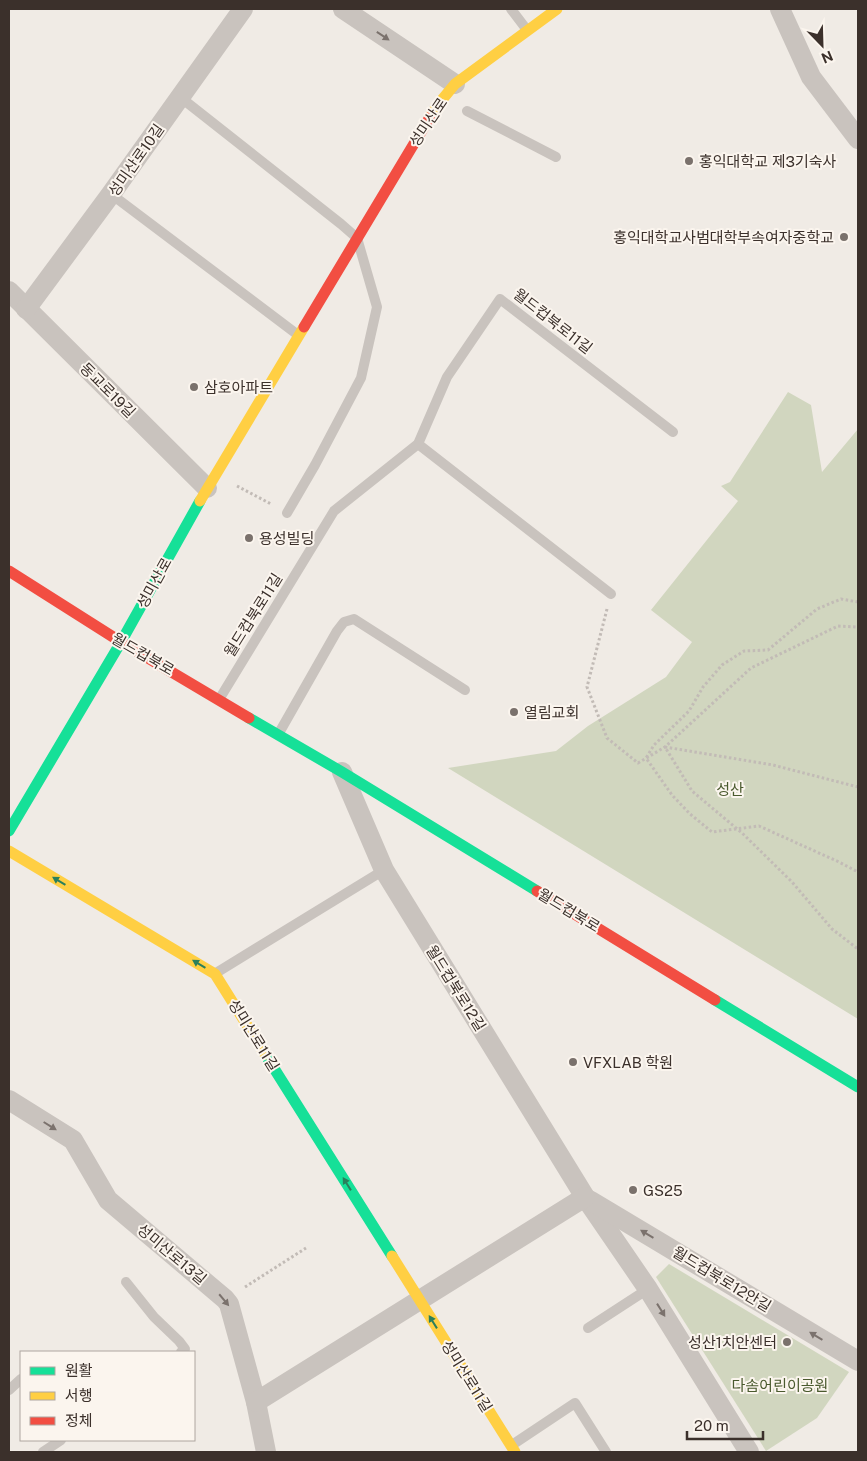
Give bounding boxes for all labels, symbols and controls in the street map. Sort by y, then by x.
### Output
north arrow [797,20,847,70]
one-way arrow [376,31,390,41]
text: N [819,47,835,66]
street label: 성미산로 [406,94,450,150]
street label: 성미산로10길 [105,121,167,199]
place label: 홍익대학교 제3기숙사 [699,153,836,170]
marker: 홍익대학교 제3기숙사 [683,155,695,167]
place label: 홍익대학교사범대학부속여자중학교 [613,229,834,246]
marker: 홍익대학교사범대학부속여자중학교 [838,231,850,243]
street label: 월드컵북로11길 [510,285,596,357]
street label: 동교로19길 [77,359,139,421]
place label: 삼호아파트 [204,379,273,396]
marker: 삼호아파트 [188,381,200,393]
place label: 용성빌딩 [259,530,314,547]
marker: 용성빌딩 [243,532,255,544]
street label: 성미산로 [133,555,175,611]
street label: 월드컵북로11길 [221,570,285,660]
street label: 월드컵북로 [109,629,177,679]
place label: 열림교회 [524,704,579,721]
marker: 열림교회 [508,706,520,718]
park label: 성산 [716,781,744,798]
one-way arrow [52,877,65,886]
street label: 월드컵북로 [535,885,603,935]
street label: 월드컵북로12길 [423,942,489,1034]
one-way arrow [192,959,205,968]
street label: 성미산로11길 [225,996,283,1074]
place label: VFXLAB 학원 [583,1054,673,1071]
marker: VFXLAB 학원 [567,1056,579,1068]
one-way arrow [44,1121,57,1130]
one-way arrow [342,1177,352,1191]
place label: GS25 [643,1182,683,1199]
marker: GS25 [627,1184,639,1196]
street label: 성미산로13길 [134,1220,210,1288]
one-way arrow [641,1230,654,1239]
street label: 월드컵북로12안길 [670,1243,774,1315]
one-way arrow [218,1294,230,1306]
one-way arrow [656,1304,665,1317]
one-way arrow [429,1315,438,1328]
one-way arrow [810,1331,823,1340]
place label: 성산1치안센터 [688,1334,777,1351]
marker: 성산1치안센터 [781,1336,793,1348]
street label: 성미산로11길 [438,1337,496,1415]
legend [20,1351,195,1441]
text: 원활 [65,1362,93,1379]
park label: 다솜어린이공원 [732,1377,828,1394]
text: 서행 [65,1387,93,1404]
scale bar [687,1408,763,1440]
text: 정체 [65,1412,93,1429]
text: 20 m [694,1417,729,1434]

